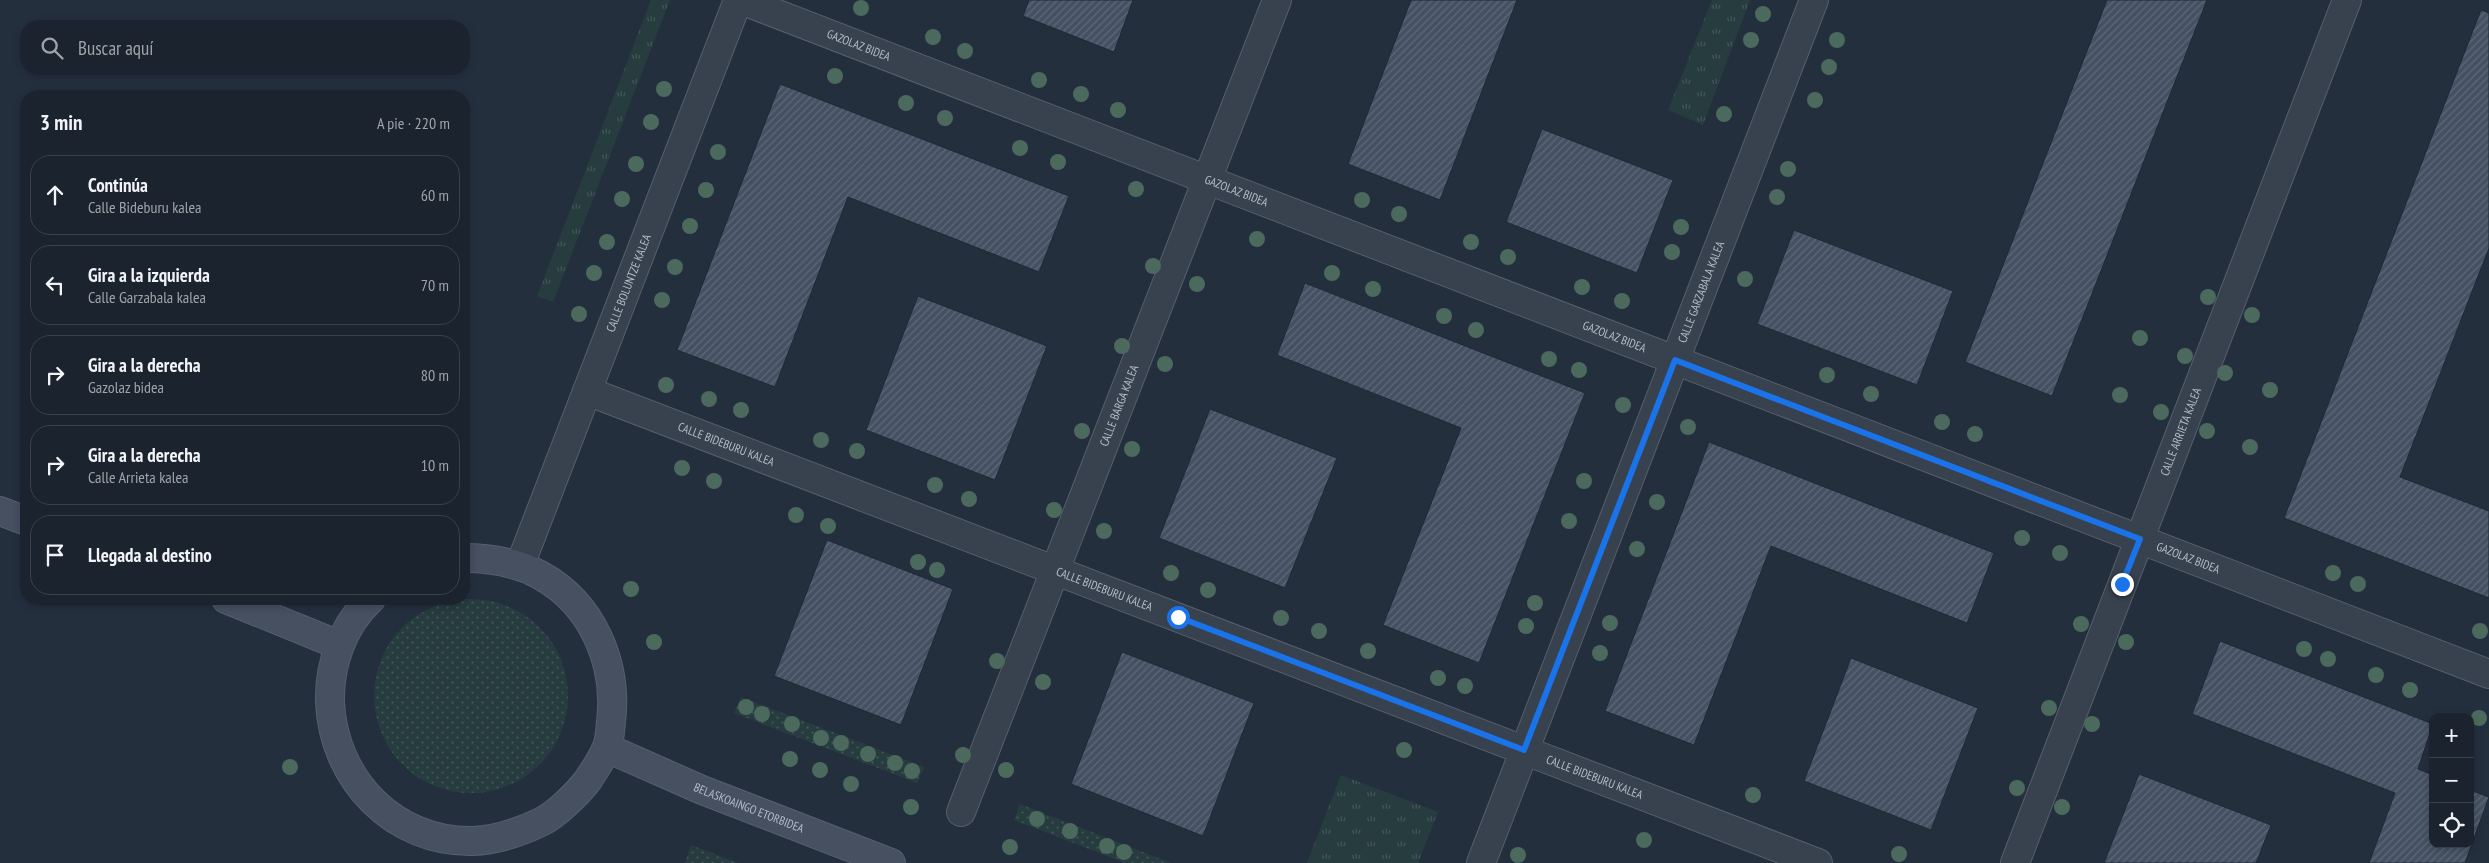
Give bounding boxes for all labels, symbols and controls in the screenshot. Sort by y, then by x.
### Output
search box [20,20,470,75]
street label: GAZOLAZ BIDEA [825,26,893,64]
icon: search [38,34,66,62]
text: Buscar aquí [78,36,153,60]
text: 3 min [40,109,82,136]
text: A pie · 220 m [377,113,450,133]
street label: GAZOLAZ BIDEA [1203,172,1271,210]
text: Continúa [88,173,148,197]
icon: ahead [41,181,69,209]
text: 60 m [421,185,449,205]
text: Calle Bideburu kalea [88,197,201,217]
street label: CALLE BOLUNTZE KALEA [603,232,654,334]
street label: CALLE GARZABALA KALEA [1674,239,1727,345]
text: Gira a la izquierda [88,263,210,287]
icon: left [41,271,69,299]
text: 70 m [421,275,449,295]
text: Calle Garzabala kalea [88,287,206,307]
street label: GAZOLAZ BIDEA [1581,317,1649,355]
text: Gira a la derecha [88,353,201,377]
icon: right [41,361,69,389]
street label: CALLE BARGA KALEA [1096,362,1141,448]
text: 80 m [421,365,449,385]
text: Gazolaz bidea [88,377,164,397]
street label: CALLE ARRIETA KALEA [2157,385,2204,478]
street label: CALLE BIDEBURU KALEA [676,419,777,469]
text: Gira a la derecha [88,443,201,467]
icon: right [41,451,69,479]
text: 10 m [421,455,449,475]
text: Calle Arrieta kalea [88,467,189,487]
street label: GAZOLAZ BIDEA [2154,539,2222,577]
icon: arrive [41,541,69,569]
text: Llegada al destino [88,543,212,567]
street label: CALLE BIDEBURU KALEA [1054,564,1155,614]
route end [2111,573,2134,596]
route start [1167,606,1190,629]
map controls [2429,713,2474,848]
button: + [2429,713,2474,758]
street label: CALLE BIDEBURU KALEA [1544,752,1645,802]
button: − [2429,758,2474,803]
street label: BELASKOAINGO ETORBIDEA [692,779,806,836]
button: locate [2429,803,2474,848]

